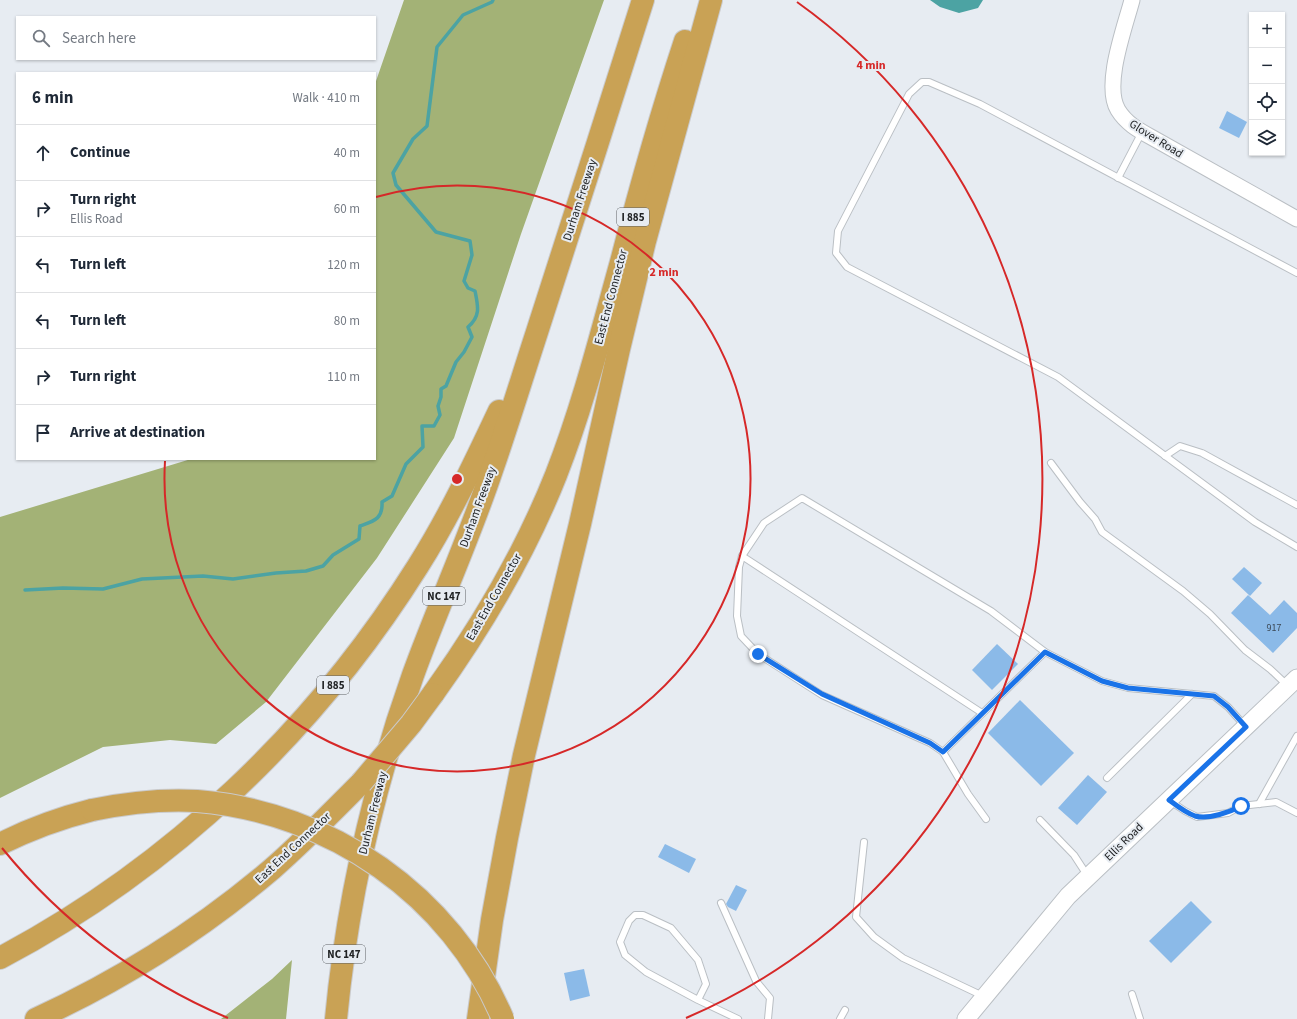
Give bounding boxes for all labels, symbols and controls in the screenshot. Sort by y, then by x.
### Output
map controls [1249,12,1285,156]
button: + [1249,12,1285,48]
search box [16,16,376,60]
icon: search [30,27,52,49]
text: Search here [62,28,136,49]
button: − [1249,48,1285,84]
text: 4 min [856,57,886,74]
button: locate [1249,84,1285,120]
text: 6 min [32,86,73,110]
text: Walk · 410 m [292,89,360,107]
street label: Glover Road [1126,116,1186,162]
button: layers [1249,120,1285,156]
icon: ahead [32,142,54,164]
text: Continue [70,142,130,163]
text: 40 m [334,144,360,162]
street label: Durham Freeway [559,157,601,243]
text: Turn right [70,189,136,210]
icon: right [32,198,54,220]
text: 60 m [334,200,360,218]
road number: I 885 [617,208,649,226]
text: Ellis Road [70,210,123,228]
street label: East End Connector [590,247,632,346]
icon: left [32,254,54,276]
text: Turn left [70,254,126,275]
text: 120 m [327,256,360,274]
text: 2 min [649,264,679,281]
icon: left [32,310,54,332]
text: Turn left [70,310,126,331]
text: 80 m [334,312,360,330]
icon: right [32,366,54,388]
text: Turn right [70,366,136,387]
text: 110 m [327,368,360,386]
icon: arrive [32,422,54,444]
text: Arrive at destination [70,422,205,443]
street label: Durham Freeway [456,464,501,550]
centre of rings [450,472,464,486]
street label: East End Connector [462,550,526,644]
road number: NC 147 [423,587,465,605]
house number: 917 [1267,621,1281,635]
route end [749,645,767,663]
road number: I 885 [317,676,349,694]
street label: Durham Freeway [354,769,392,856]
route start [1232,797,1250,815]
street label: East End Connector [251,808,335,888]
street label: Ellis Road [1101,819,1147,865]
road number: NC 147 [323,945,365,963]

